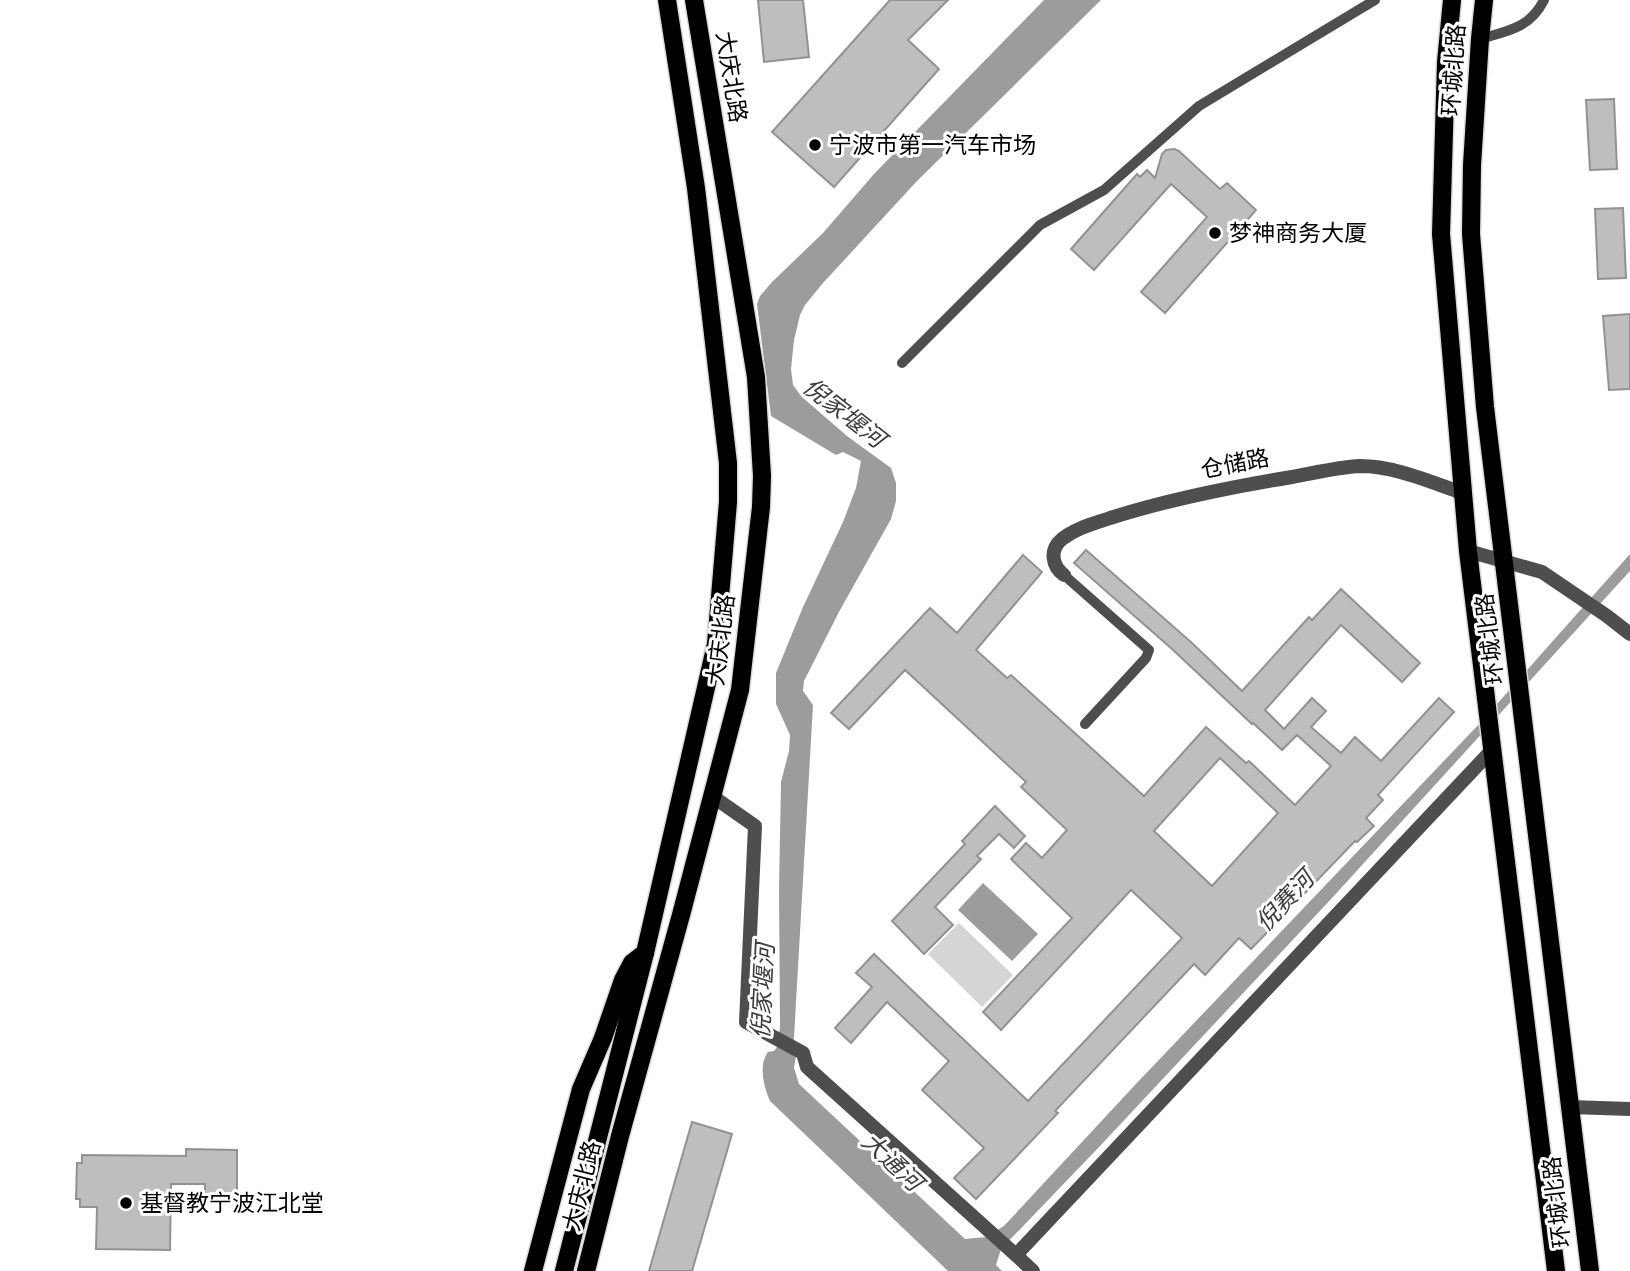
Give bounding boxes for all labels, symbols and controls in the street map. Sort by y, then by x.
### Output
street label: 环城北路 [1437,23,1471,117]
street label: 大庆北路 [710,29,752,125]
place label: 宁波市第一汽车市场 [829,132,1036,159]
marker: 宁波市第一汽车市场 [807,137,823,153]
place label: 梦神商务大厦 [1229,220,1367,247]
marker: 梦神商务大厦 [1207,225,1223,241]
water label: 倪家堰河 [798,372,894,456]
street label: 仓储路 [1199,444,1271,484]
street label: 环城北路 [1471,592,1509,686]
street label: 大庆北路 [702,593,740,687]
water label: 倪赛河 [1250,862,1323,937]
water label: 倪家堰河 [747,938,780,1040]
water label: 大通河 [856,1127,931,1200]
street label: 大庆北路 [558,1138,606,1234]
street label: 环城北路 [1538,1155,1576,1249]
place label: 基督教宁波江北堂 [140,1190,324,1217]
marker: 基督教宁波江北堂 [118,1195,134,1211]

